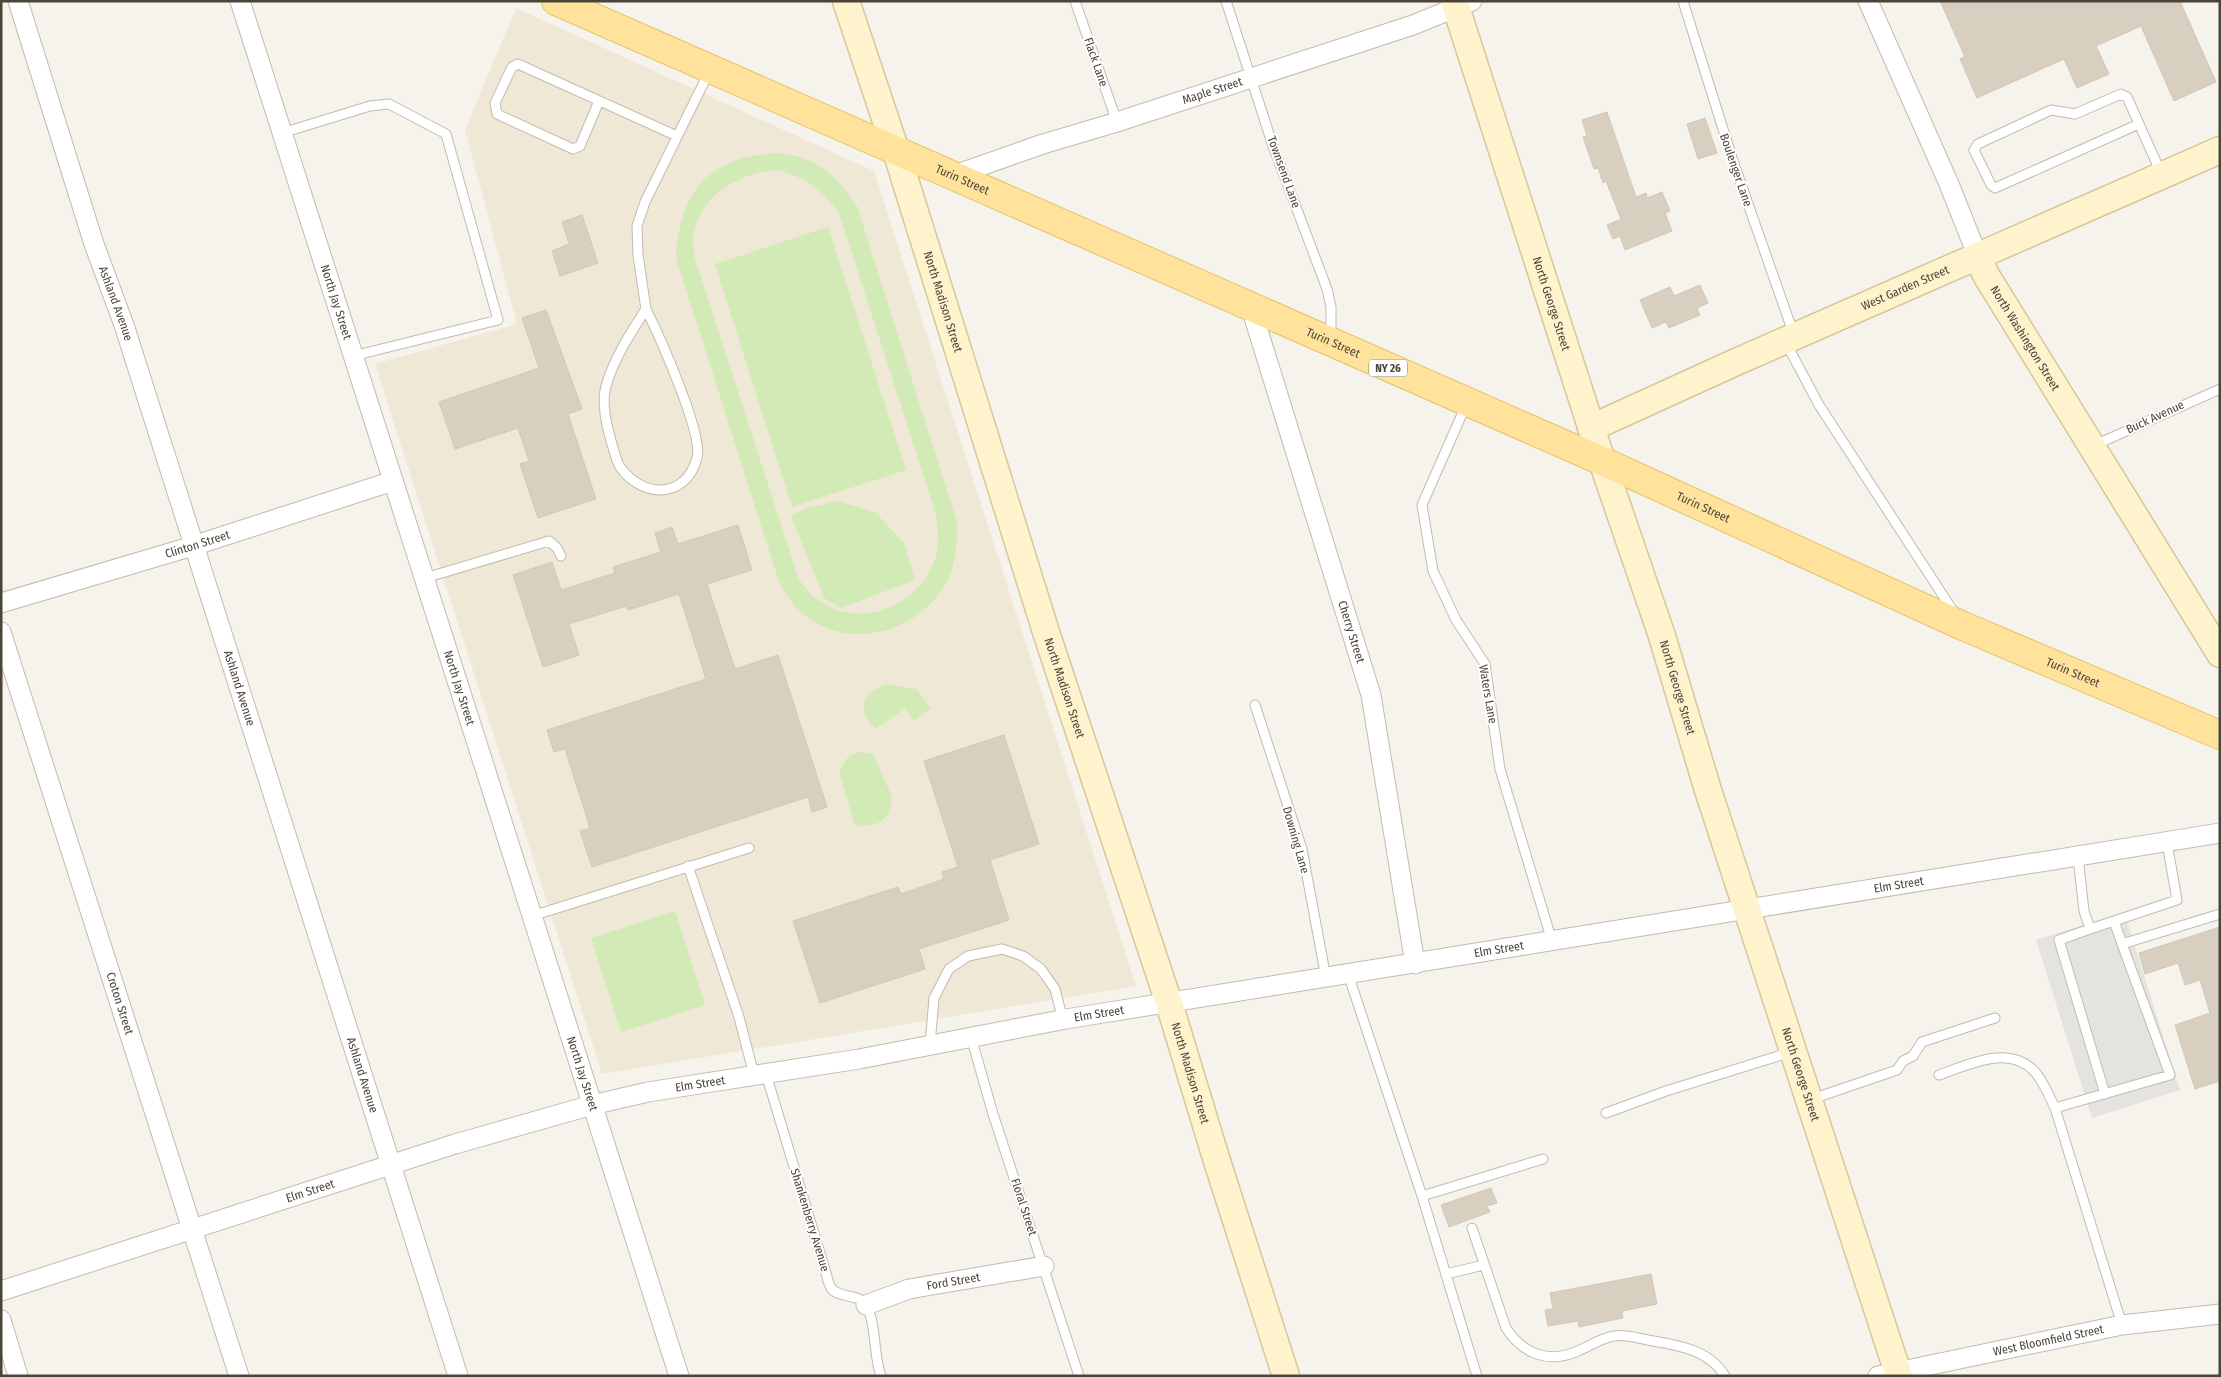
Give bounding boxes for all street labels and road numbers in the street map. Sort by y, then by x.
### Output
street label: Flack Lane [1081,36,1111,88]
street label: Maple Street [1181,74,1244,107]
street label: Boulenger Lane [1717,132,1755,208]
street label: Townsend Lane [1265,134,1303,210]
street label: Turin Street [933,162,992,198]
street label: North Madison Street [921,250,965,354]
street label: North George Street [1530,255,1573,352]
street label: North Jay Street [318,263,355,341]
street label: West Garden Street [1859,263,1951,313]
street label: Ashland Avenue [96,264,136,343]
street label: North Washington Street [1987,283,2063,393]
street label: Turin Street [1304,325,1362,361]
road number: NY 26 [1369,359,1407,376]
street label: Buck Avenue [2124,397,2186,437]
street label: Turin Street [1674,489,1732,526]
street label: Clinton Street [163,527,232,561]
street label: Cherry Street [1335,599,1368,665]
street label: North Madison Street [1041,636,1088,740]
street label: North George Street [1657,639,1698,736]
street label: Ashland Avenue [221,649,258,728]
street label: North Jay Street [441,649,478,727]
street label: Turin Street [2044,655,2102,690]
street label: Waters Lane [1476,663,1500,725]
street label: Downing Lane [1280,805,1312,875]
street label: Elm Street [1873,874,1925,896]
street label: Elm Street [1473,938,1525,960]
street label: Croton Street [103,970,136,1037]
street label: Elm Street [1073,1003,1125,1025]
street label: North Madison Street [1168,1021,1212,1125]
street label: North George Street [1779,1026,1823,1123]
street label: North Jay Street [564,1035,601,1113]
street label: Ashland Avenue [344,1036,381,1115]
street label: Elm Street [674,1073,726,1095]
street label: Shankenberry Avenue [788,1167,832,1273]
street label: Elm Street [284,1176,336,1205]
street label: Floral Street [1008,1176,1040,1238]
street label: Ford Street [926,1270,981,1293]
street label: West Bloomfield Street [1992,1322,2105,1359]

